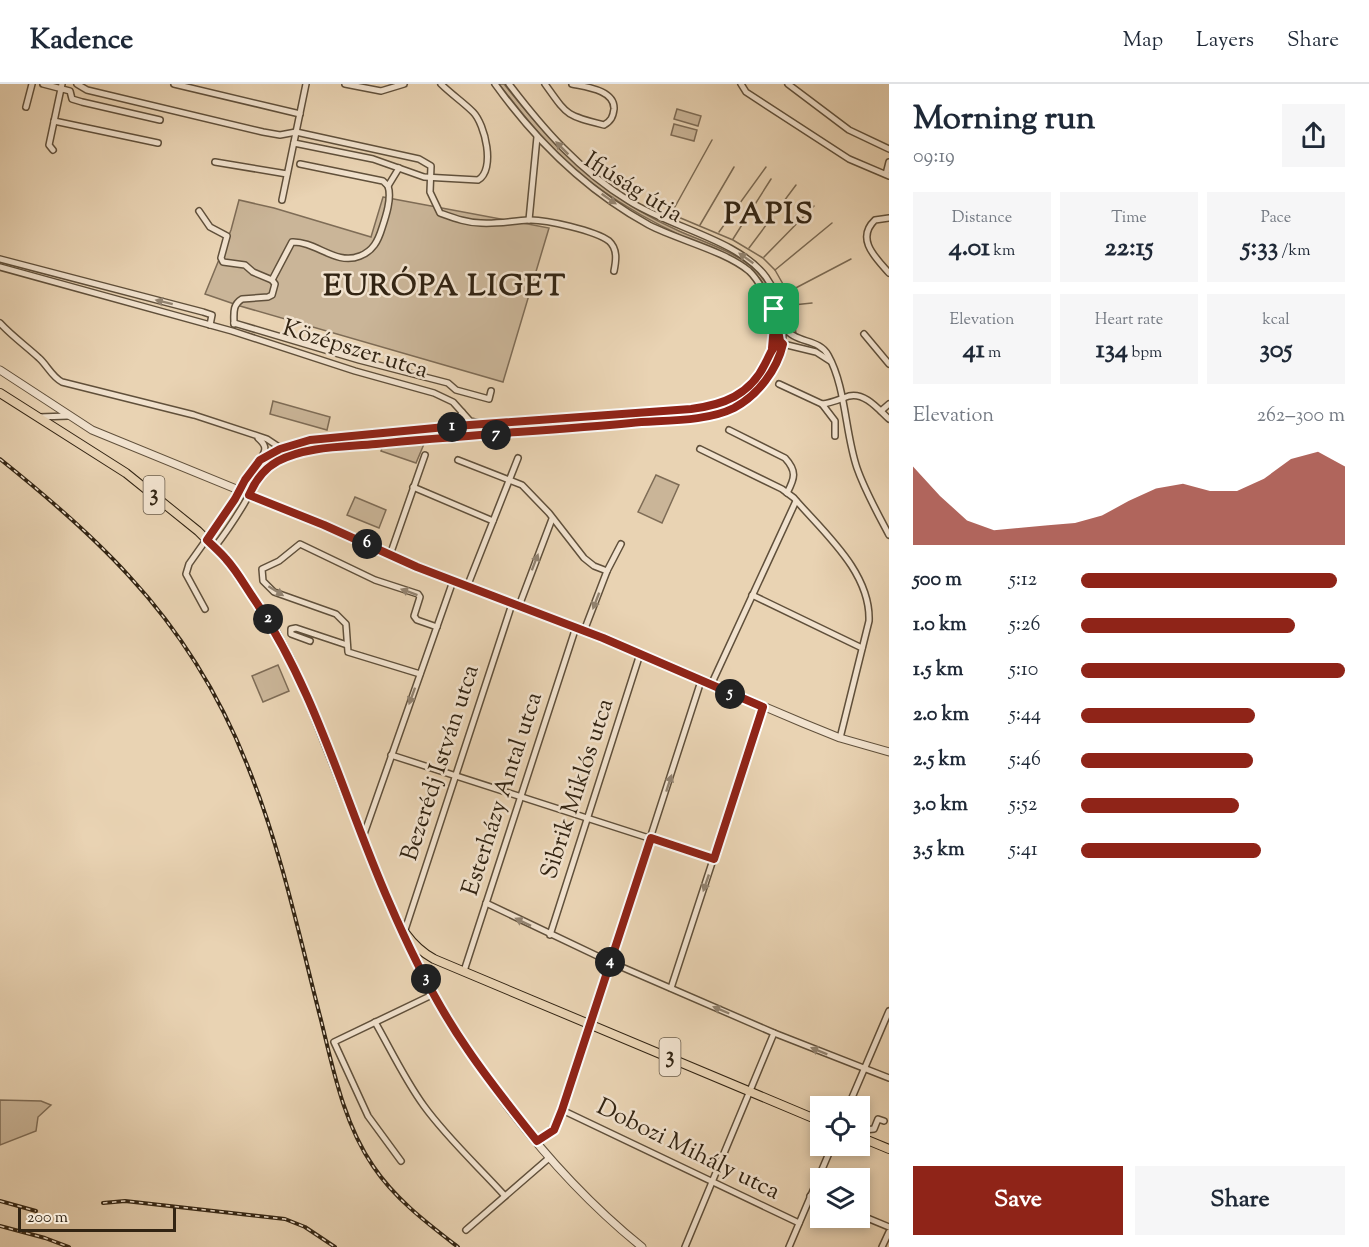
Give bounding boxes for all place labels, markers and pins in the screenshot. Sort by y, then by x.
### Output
pin [748,283,799,334]
pin: 1 [437,412,467,442]
pin: 7 [481,420,511,450]
pin: 6 [352,529,382,559]
pin: 2 [253,604,283,634]
pin: 5 [715,679,745,709]
pin: 4 [595,947,625,977]
pin: 3 [411,964,441,994]

